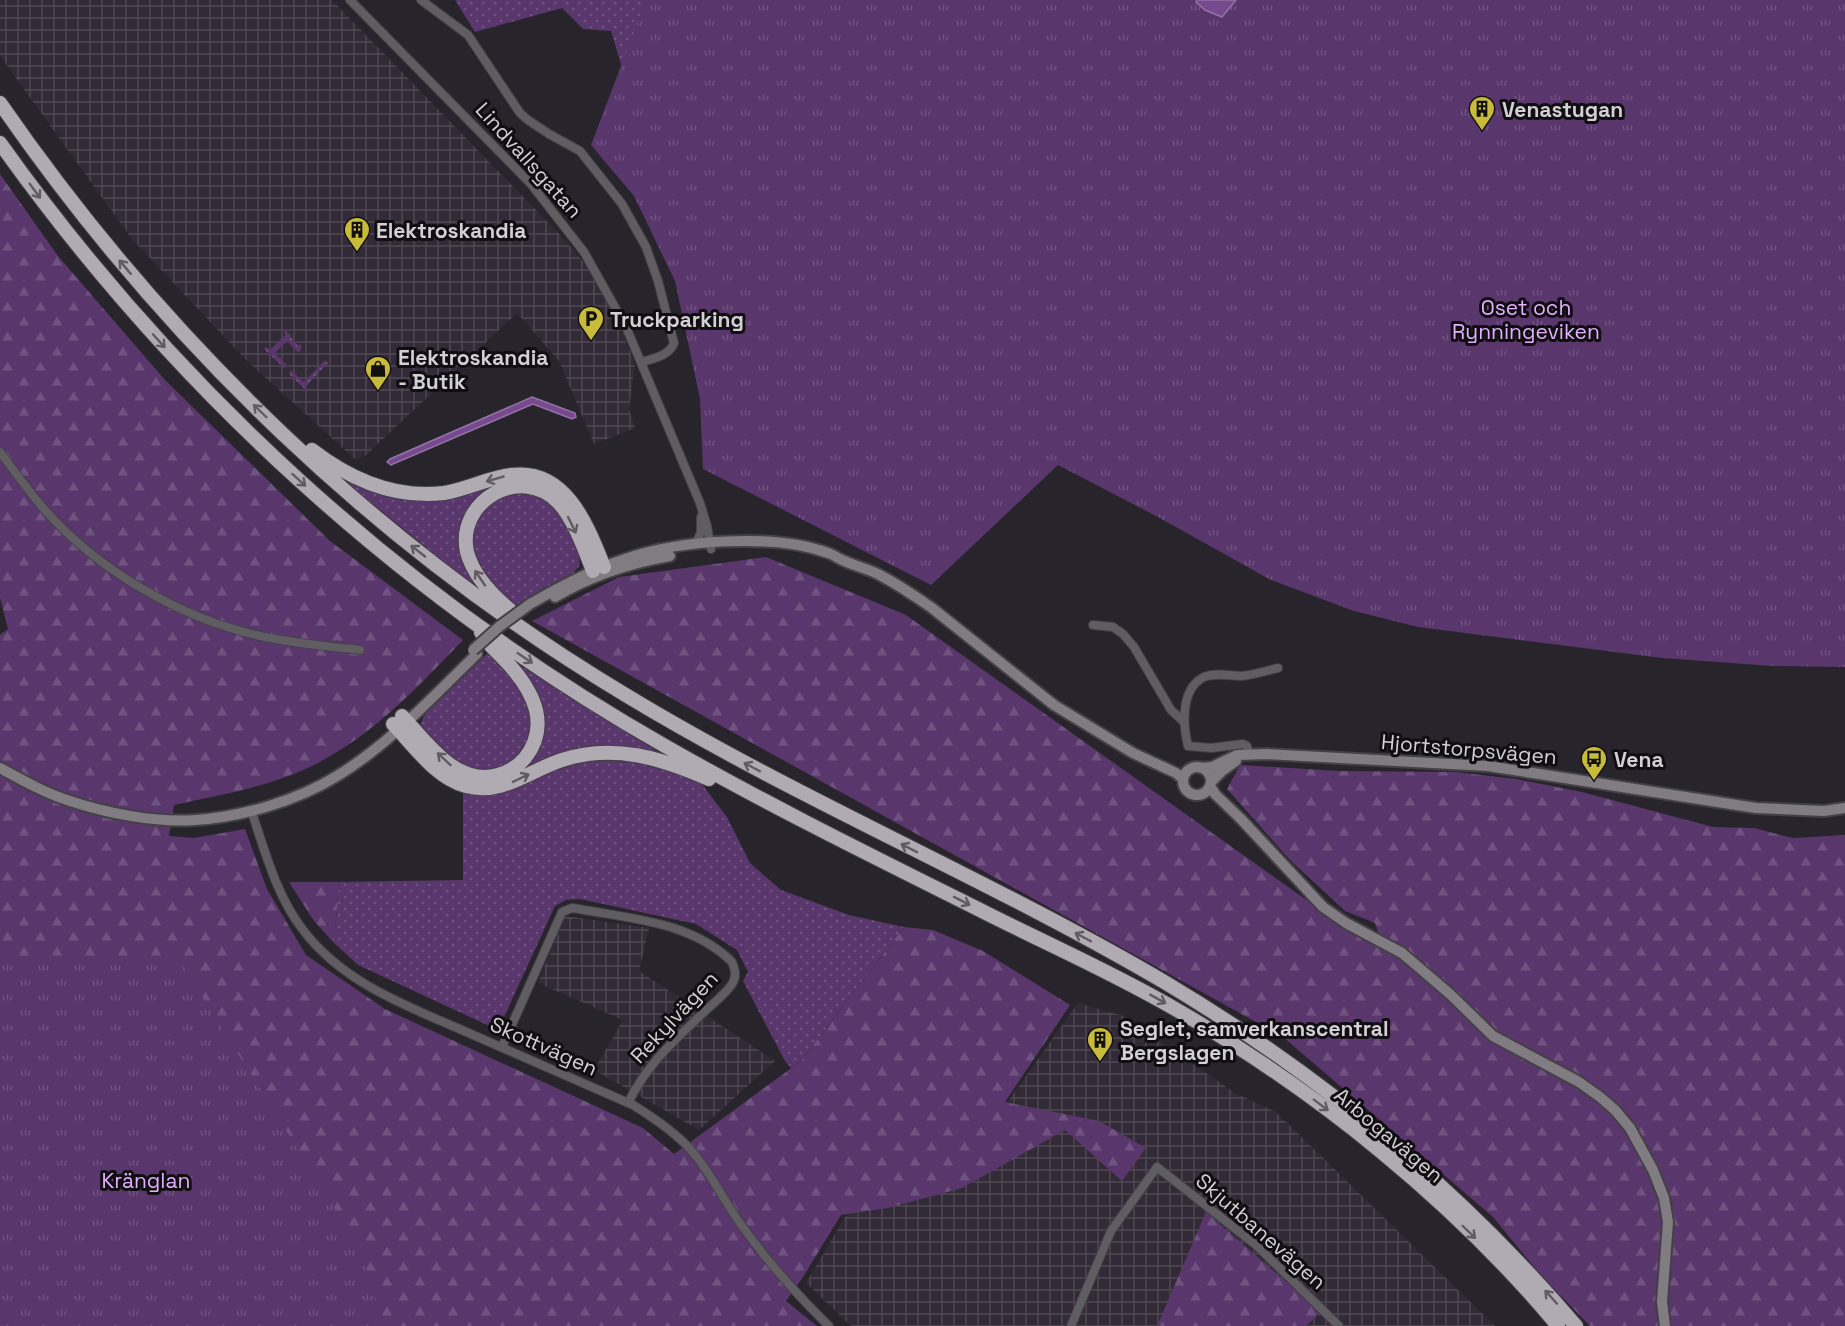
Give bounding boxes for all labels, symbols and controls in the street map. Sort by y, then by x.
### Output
building icon: Venastugan [1467,94,1497,132]
street label: Lindvallsgatan [470,96,588,224]
place label: Venastugan [1502,96,1623,123]
one-way arrow [28,182,41,198]
building icon: Elektroskandia [342,215,372,253]
place label: Elektroskandia [376,217,526,244]
one-way arrow [118,260,132,275]
park label: Oset och Rynningeviken [1452,294,1600,345]
parking icon: Truckparking [576,304,606,342]
place label: Truckparking [610,306,744,333]
one-way arrow [152,333,166,348]
place label: Elektroskandia - Butik [398,344,548,395]
shop icon: Elektroskandia - Butik [363,354,393,392]
one-way arrow [252,404,267,419]
one-way arrow [291,473,306,487]
one-way arrow [485,474,504,485]
one-way arrow [567,515,578,533]
one-way arrow [410,544,426,557]
one-way arrow [474,570,486,586]
one-way arrow [516,653,533,665]
street label: Hjortstorpsvägen [1380,728,1558,770]
bus stop icon: Vena [1579,744,1609,782]
place label: Vena [1614,746,1664,773]
one-way arrow [437,752,452,766]
one-way arrow [744,761,761,773]
one-way arrow [512,771,530,783]
one-way arrow [901,841,919,853]
one-way arrow [953,895,971,907]
one-way arrow [1074,931,1092,942]
street label: Rekylvägen [624,965,724,1069]
one-way arrow [1148,994,1166,1005]
street label: Skottvägen [486,1010,602,1082]
place label: Seglet, samverkanscentral Bergslagen [1120,1015,1389,1066]
building icon: Seglet, samverkanscentral Bergslagen [1085,1025,1115,1063]
street label: Arbogavägen [1329,1082,1449,1188]
one-way arrow [1312,1099,1328,1112]
park label: Kränglan [102,1167,190,1194]
street label: Skjutbanevägen [1190,1167,1332,1295]
one-way arrow [1461,1225,1476,1239]
one-way arrow [1544,1289,1558,1304]

